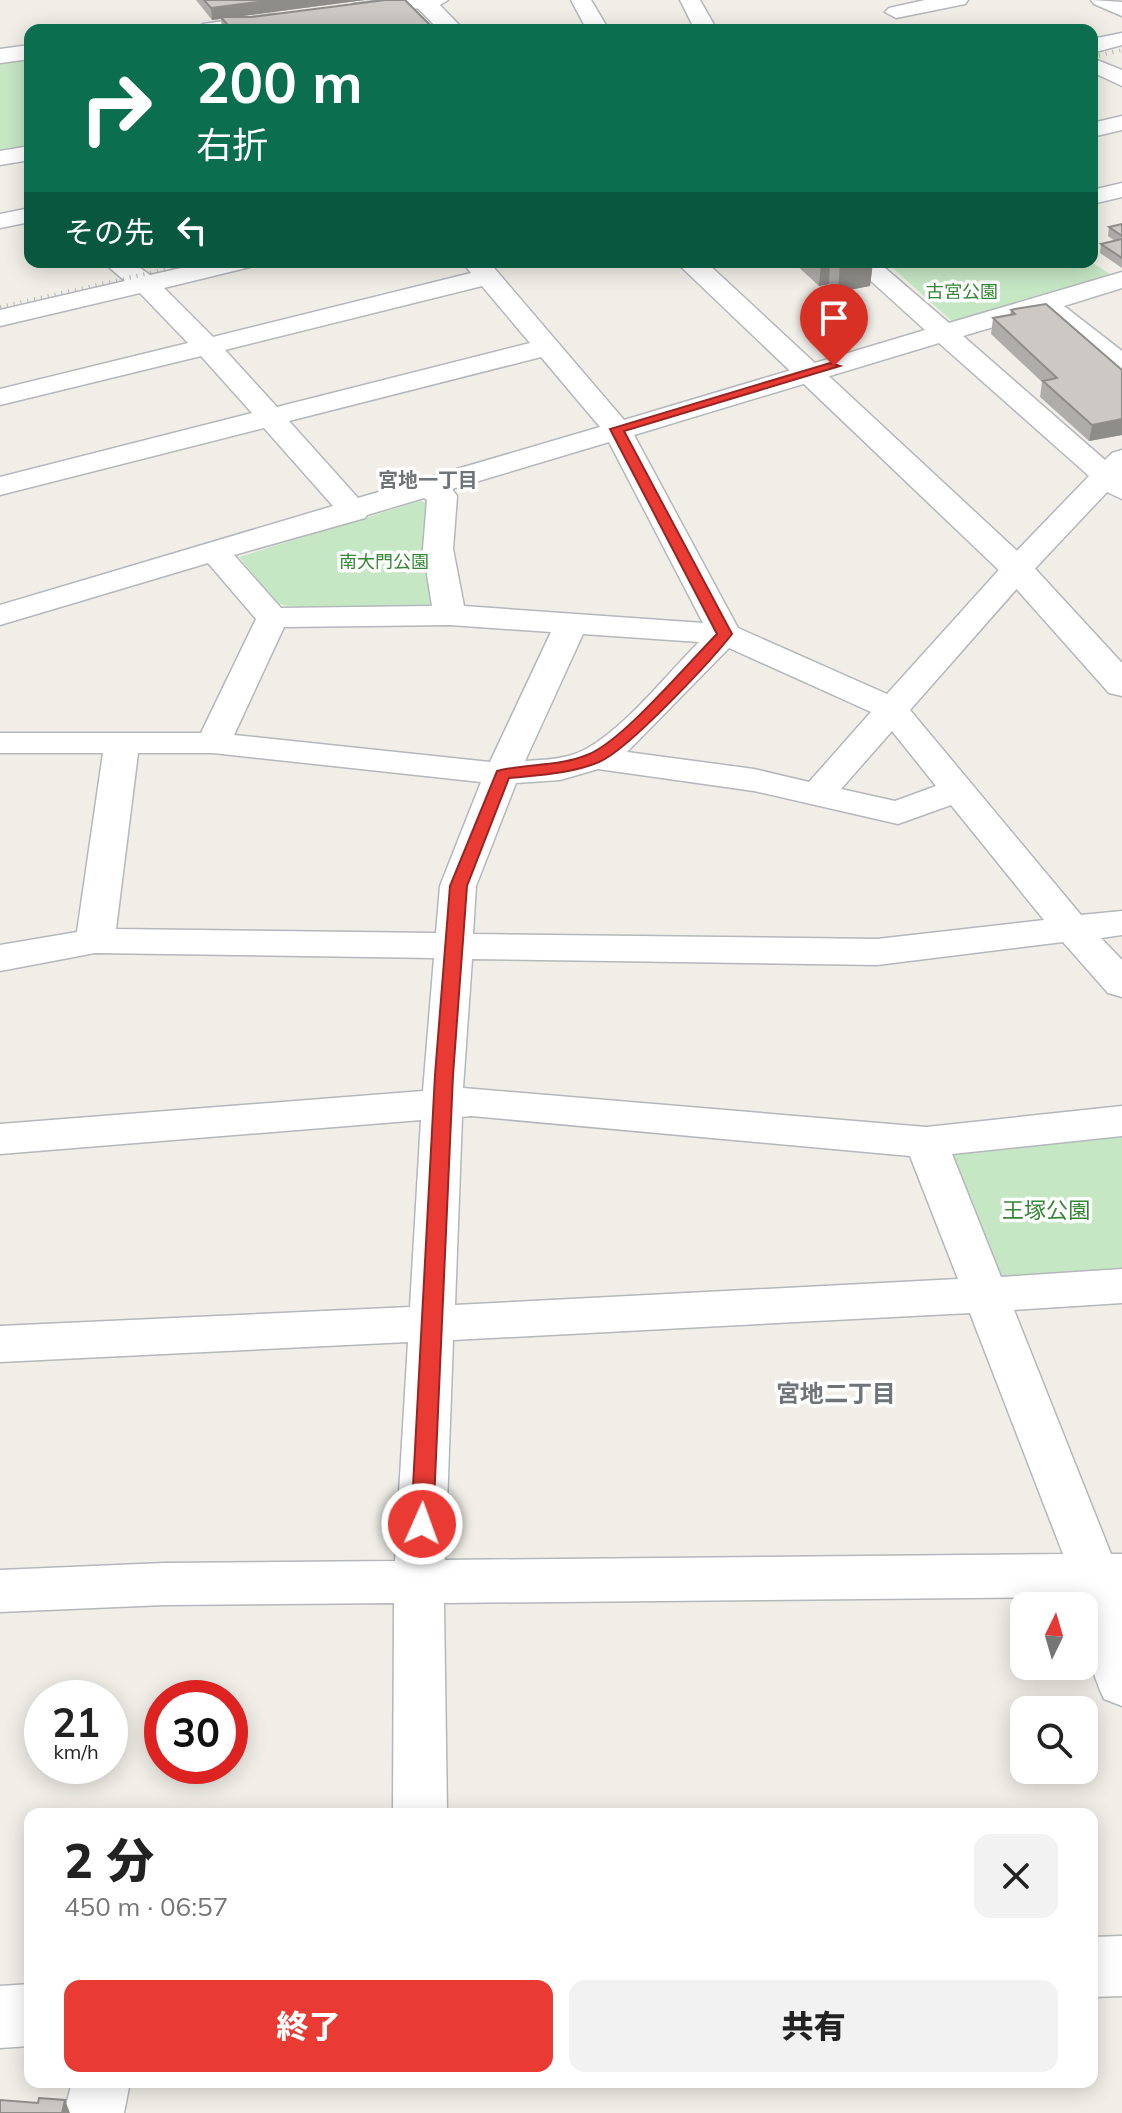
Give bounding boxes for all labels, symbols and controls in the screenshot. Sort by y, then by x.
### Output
text: 200 m [196,47,363,117]
icon: right [64,56,168,160]
text: 右折 [196,122,268,167]
icon: left [170,208,214,252]
text: その先 [64,213,154,251]
park label: 古宮公園 [926,280,998,303]
pin [800,284,868,366]
icon: arrive [812,296,856,340]
district label: 宮地一丁目 [378,467,478,492]
park label: 南大門公園 [339,550,429,573]
park label: 王塚公園 [1002,1196,1090,1224]
district label: 宮地二丁目 [776,1378,896,1408]
position arrow [380,1482,464,1566]
north arrow [1010,1592,1098,1680]
map controls [1010,1592,1098,1784]
speed limit sign: 30 [144,1680,248,1784]
button: search [1010,1696,1098,1784]
text: 21 [52,1697,100,1747]
text: km/h [53,1739,99,1764]
text: 2 分 [64,1830,154,1890]
button: close [974,1834,1058,1918]
text: 450 m · 06:57 [64,1890,228,1923]
button: 終了 [64,1980,553,2072]
button: 共有 [569,1980,1058,2072]

